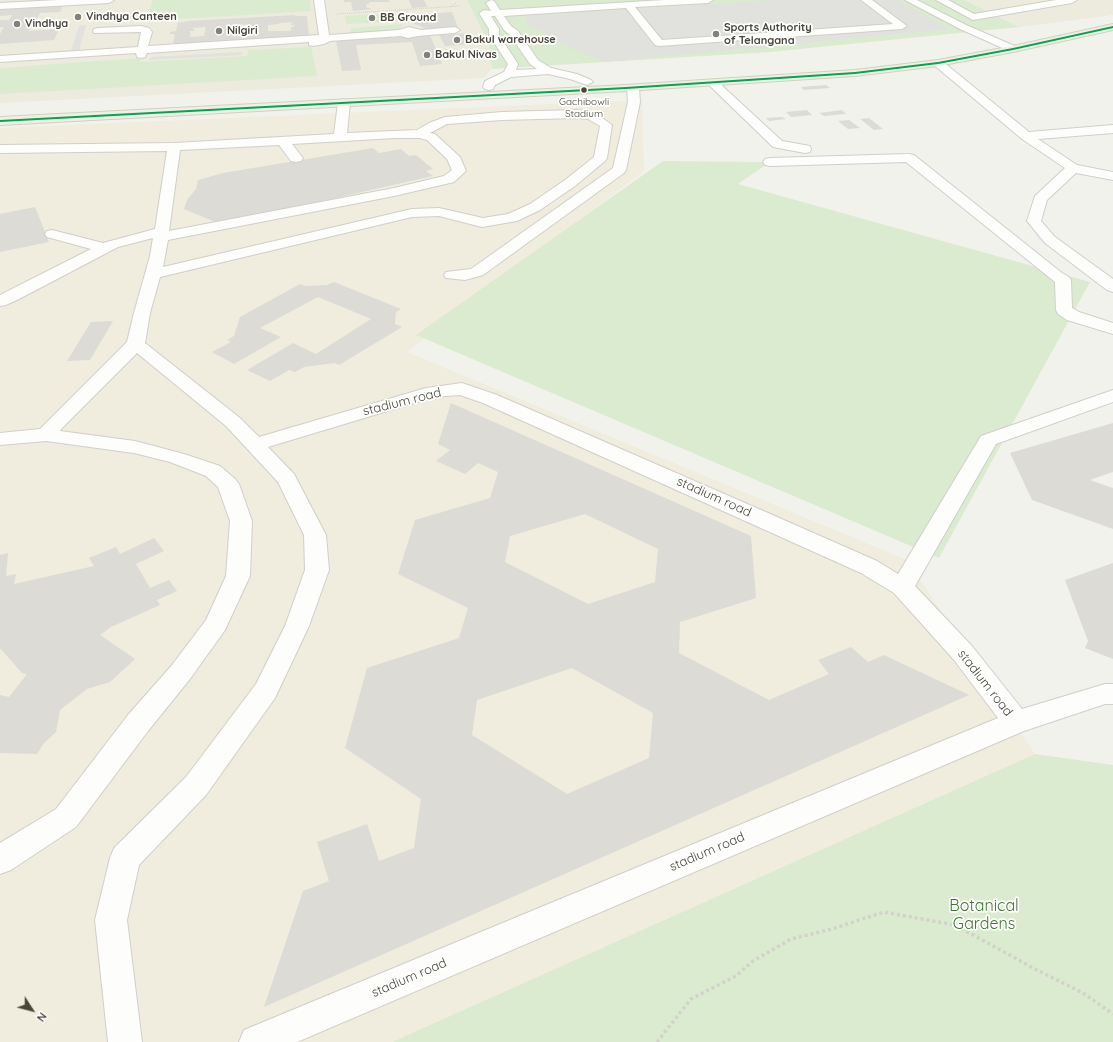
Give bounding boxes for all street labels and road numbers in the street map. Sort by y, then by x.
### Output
street label: stadium road [361,385,443,419]
street label: stadium road [674,474,754,520]
street label: stadium road [954,647,1016,719]
street label: stadium road [667,829,747,875]
street label: stadium road [369,955,449,1001]

